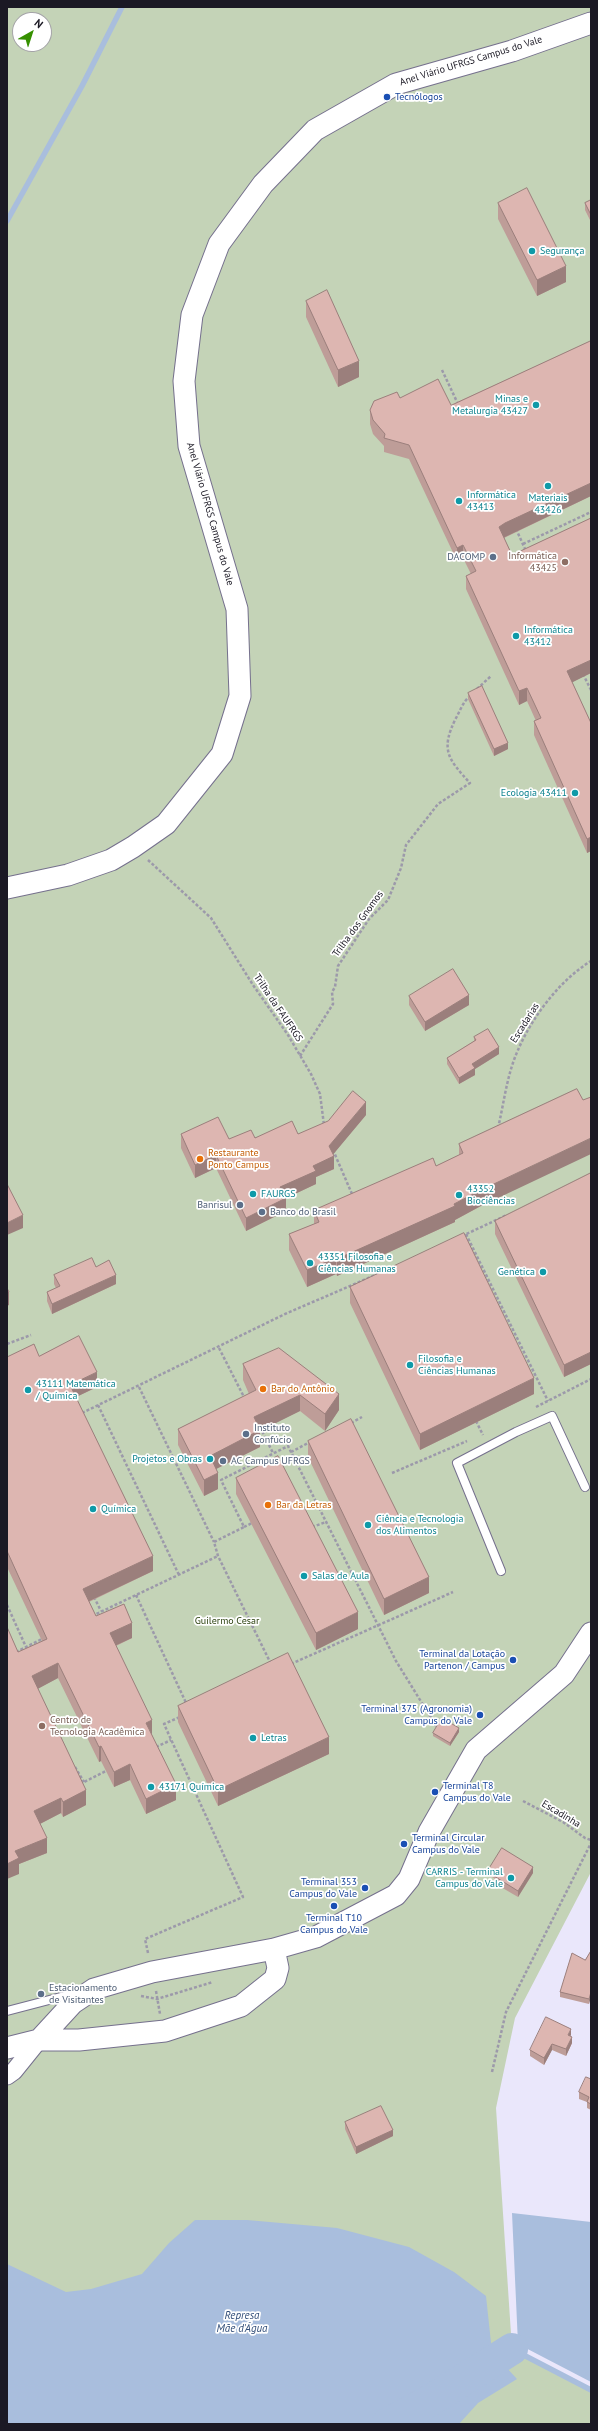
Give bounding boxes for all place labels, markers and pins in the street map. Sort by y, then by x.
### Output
place label: Tecnólogos [395,91,443,103]
marker: Tecnólogos [382,92,392,102]
place label: Segurança [540,245,584,257]
marker: Segurança [527,246,537,256]
place label: Minas e Metalurgia 43427 [452,393,528,416]
marker: Minas e Metalurgia 43427 [531,400,541,410]
marker: Materiais 43426 [543,481,553,491]
place label: Informática 43413 [467,489,516,512]
place label: Materiais 43426 [528,492,568,516]
marker: Informática 43413 [454,496,464,506]
place label: Informática 43425 [508,550,557,574]
place label: DACOMP [447,551,485,563]
marker: DACOMP [488,552,498,562]
marker: Informática 43425 [560,557,570,567]
place label: Informática 43412 [524,624,573,648]
marker: Informática 43412 [511,631,521,641]
place label: Ecologia 43411 [501,787,567,799]
marker: Ecologia 43411 [570,788,580,798]
place label: Restaurante Ponto Campus [208,1147,269,1170]
marker: Restaurante Ponto Campus [195,1154,205,1164]
place label: 43352 Biociências [467,1183,515,1206]
place label: FAURGS [261,1188,295,1200]
marker: FAURGS [248,1189,258,1199]
marker: 43352 Biociências [454,1190,464,1200]
place label: Banrisul [197,1199,232,1211]
marker: Banrisul [235,1200,245,1210]
place label: Banco do Brasil [270,1206,336,1218]
marker: Banco do Brasil [257,1207,267,1217]
place label: 43351 Filosofia e Ciências Humanas [318,1251,396,1274]
marker: 43351 Filosofia e Ciências Humanas [305,1258,315,1268]
place label: Genética [498,1266,535,1278]
marker: Genética [538,1267,548,1277]
place label: Filosofia e Ciências Humanas [418,1353,496,1376]
marker: Filosofia e Ciências Humanas [405,1360,415,1370]
place label: 43111 Matemática / Química [36,1378,116,1402]
place label: Bar do Antônio [271,1383,335,1395]
marker: Bar do Antônio [258,1384,268,1394]
marker: 43111 Matemática / Química [23,1385,33,1395]
place label: Instituto Confúcio [254,1422,291,1446]
marker: Instituto Confúcio [241,1429,251,1439]
place label: Projetos e Obras [132,1453,202,1465]
marker: Projetos e Obras [205,1454,215,1464]
place label: AC Campus UFRGS [231,1455,310,1467]
marker: AC Campus UFRGS [218,1456,228,1466]
place label: Bar da Letras [276,1499,331,1511]
marker: Bar da Letras [263,1500,273,1510]
place label: Química [101,1503,136,1515]
marker: Química [88,1504,98,1514]
place label: Ciência e Tecnologia dos Alimentos [376,1513,463,1536]
marker: Ciência e Tecnologia dos Alimentos [363,1520,373,1530]
place label: Salas de Aula [312,1570,369,1582]
marker: Salas de Aula [299,1571,309,1581]
place label: Terminal da Lotação Partenon / Campus [419,1648,505,1672]
marker: Terminal da Lotação Partenon / Campus [508,1655,518,1665]
place label: Terminal 375 (Agronomia) Campus do Vale [361,1703,472,1726]
marker: Terminal 375 (Agronomia) Campus do Vale [475,1710,485,1720]
place label: Centro de Tecnologia Acadêmica [50,1714,144,1738]
marker: Centro de Tecnologia Acadêmica [37,1721,47,1731]
place label: Letras [261,1732,287,1744]
marker: Letras [248,1733,258,1743]
place label: Terminal T8 Campus do Vale [443,1780,511,1804]
place label: 43171 Química [159,1781,224,1793]
marker: 43171 Química [146,1782,156,1792]
marker: Terminal T8 Campus do Vale [430,1787,440,1797]
place label: Terminal Circular Campus do Vale [412,1832,485,1856]
marker: Terminal Circular Campus do Vale [399,1839,409,1849]
place label: CARRIS - Terminal Campus do Vale [426,1866,503,1890]
marker: CARRIS - Terminal Campus do Vale [506,1873,516,1883]
place label: Terminal 353 Campus do Vale [289,1876,357,1900]
marker: Terminal 353 Campus do Vale [360,1883,370,1893]
marker: Terminal T10 Campus do Vale [329,1901,339,1911]
place label: Terminal T10 Campus do Vale [300,1912,368,1936]
place label: Estacionamento de Visitantes [49,1982,117,2006]
marker: Estacionamento de Visitantes [36,1989,46,1999]

